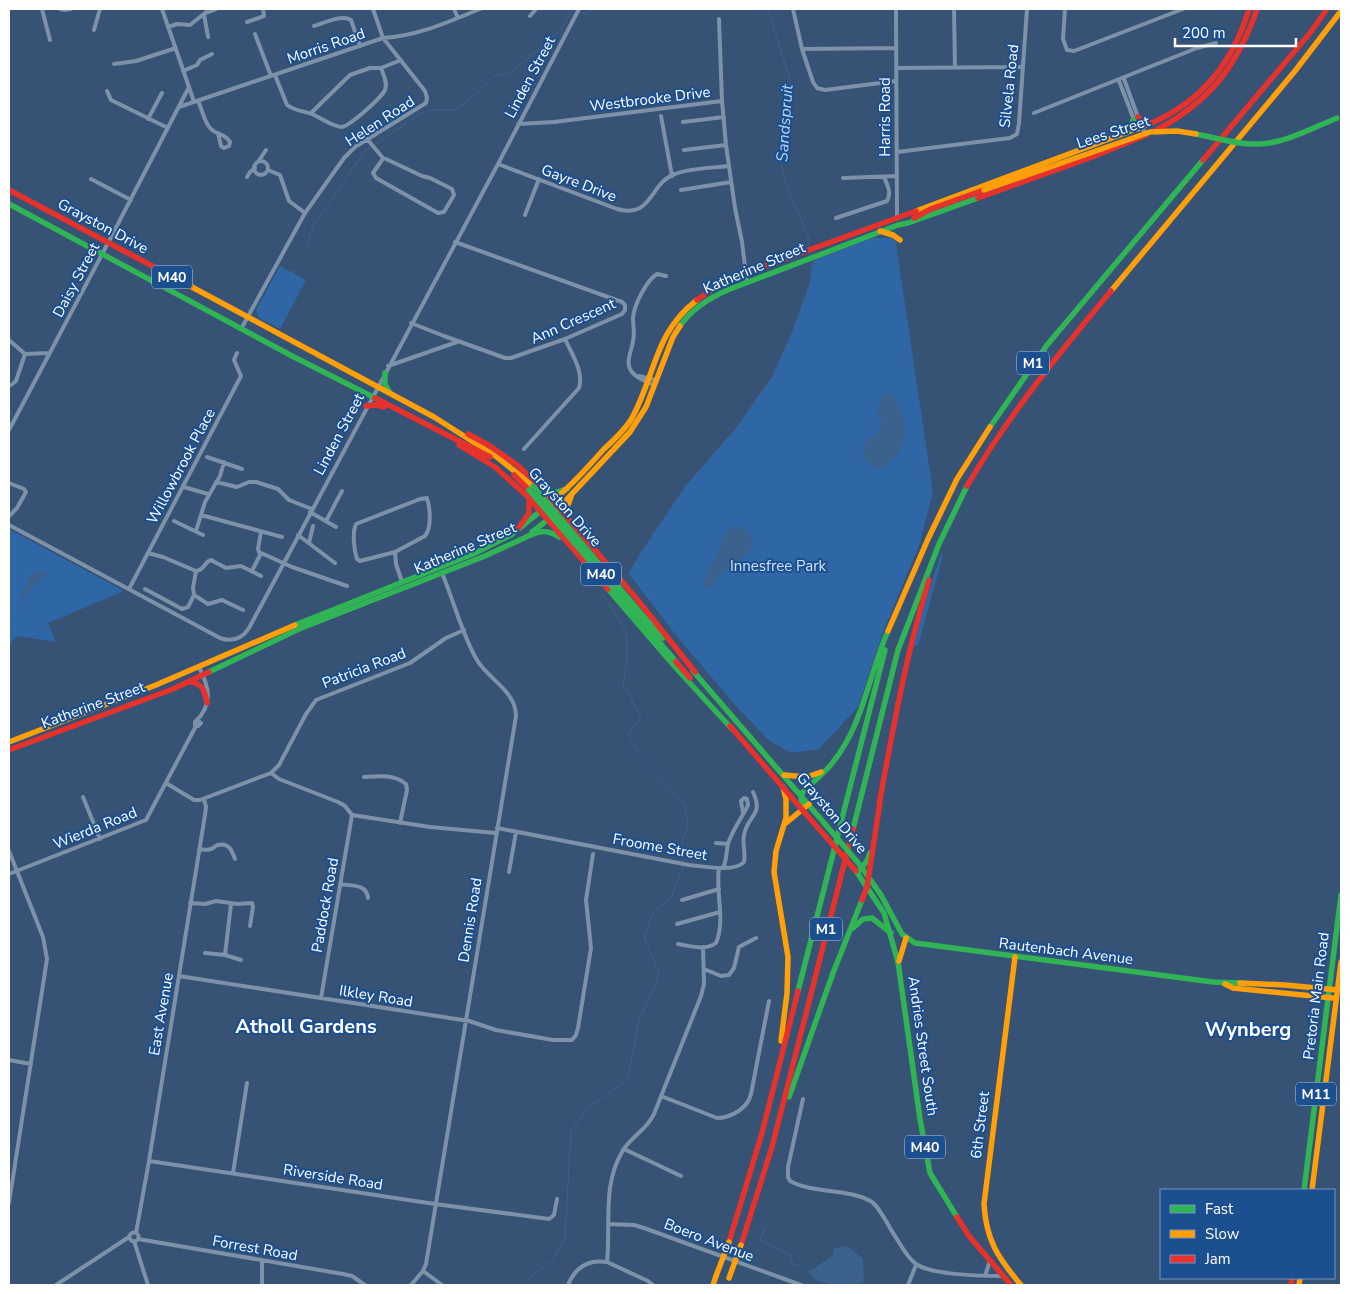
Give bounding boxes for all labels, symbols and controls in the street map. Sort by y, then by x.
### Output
scale bar [1175,15,1296,47]
street label: Morris Road [284,23,368,69]
text: 200 m [1182,23,1226,43]
street label: Linden Street [500,32,560,122]
street label: Silvela Road [995,43,1023,129]
street label: Harris Road [875,77,895,157]
street label: Westbrooke Drive [589,82,711,116]
water label: Sandspruit [771,83,799,163]
street label: Helen Road [341,91,419,151]
street label: Lees Street [1074,111,1153,153]
street label: Gayre Drive [538,159,620,207]
street label: Grayston Drive [54,194,152,258]
street label: Katherine Street [700,237,809,299]
street label: Daisy Street [48,238,104,321]
road number: M40 [152,266,192,288]
street label: Ann Crescent [527,293,619,349]
road number: M1 [1017,352,1049,374]
street label: Linden Street [309,389,369,479]
street label: Willowbrook Place [142,405,220,527]
street label: Grayston Drive [524,463,606,551]
street label: Katherine Street [411,517,520,579]
park label: Innesfree Park [730,556,827,576]
road number: M40 [581,562,621,586]
street label: Patricia Road [319,643,409,693]
street label: Katherine Street [38,677,148,733]
street label: Grayston Drive [792,768,872,858]
street label: Wierda Road [50,802,140,854]
street label: Froome Street [611,829,710,865]
street label: Paddock Road [307,856,343,954]
street label: Dennis Road [453,876,487,964]
road number: M1 [810,918,842,941]
street label: Pretoria Main Road [1298,931,1334,1061]
street label: Rautenbach Avenue [998,933,1134,969]
street label: East Avenue [144,971,178,1057]
street label: Andries Street South [903,975,943,1117]
street label: Ilkley Road [338,980,414,1012]
district label: Atholl Gardens [235,1013,377,1040]
district label: Wynberg [1205,1016,1291,1043]
road number: M11 [1296,1082,1336,1106]
street label: 6th Street [966,1090,994,1160]
road number: M40 [905,1136,945,1158]
street label: Riverside Road [282,1159,384,1195]
legend [1160,1189,1335,1279]
text: Fast [1205,1199,1234,1219]
street label: Boero Avenue [661,1214,757,1266]
text: Slow [1205,1224,1240,1244]
street label: Forrest Road [211,1231,299,1265]
text: Jam [1204,1249,1231,1269]

